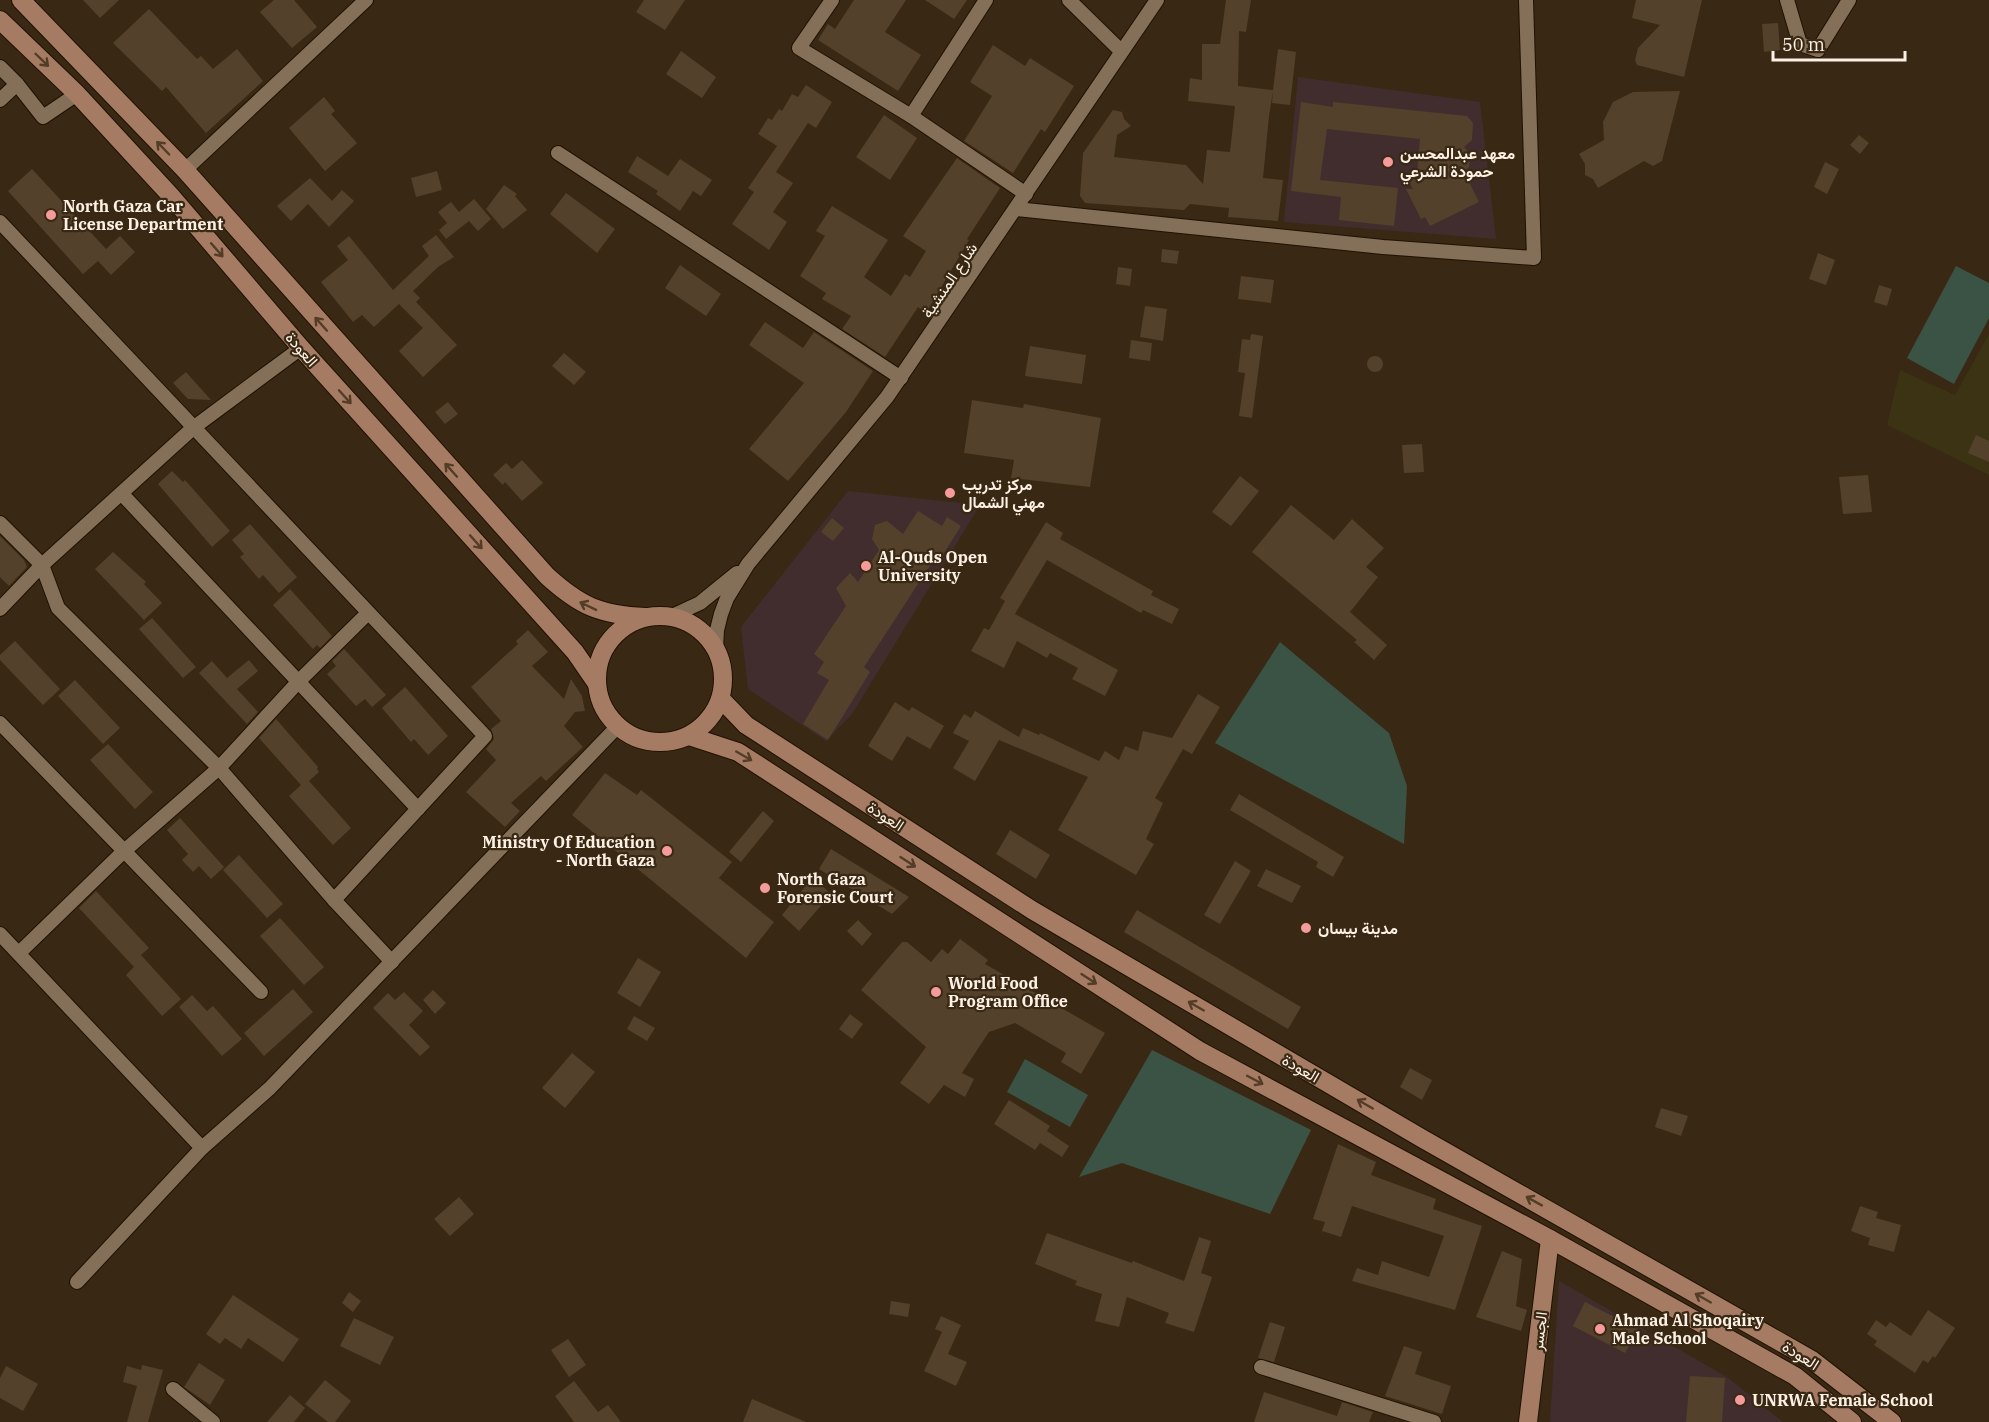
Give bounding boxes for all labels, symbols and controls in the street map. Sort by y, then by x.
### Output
scale bar [1773,24,1905,62]
text: 50 m [1782,33,1825,56]
one-way arrow [35,53,50,68]
one-way arrow [156,140,170,155]
place label: معهد عبدالمحسن حمودة الشرعي [1400,143,1515,185]
marker: معهد عبدالمحسن حمودة الشرعي [1381,155,1395,169]
place label: North Gaza Car License Department [63,196,223,234]
marker: North Gaza Car License Department [44,208,58,222]
street label: شارع المنشية [917,239,983,323]
one-way arrow [210,242,224,257]
one-way arrow [314,317,328,332]
street label: العودة [281,327,323,371]
one-way arrow [338,389,352,404]
one-way arrow [444,462,457,478]
place label: مركز تدريب مهني الشمال [962,474,1045,516]
marker: مركز تدريب مهني الشمال [943,486,957,500]
one-way arrow [469,534,483,549]
place label: Al-Quds Open University [878,547,988,585]
marker: Al-Quds Open University [859,559,873,573]
one-way arrow [580,600,598,612]
one-way arrow [735,750,752,762]
street label: العودة [863,797,908,836]
place label: Ministry Of Education - North Gaza [482,832,655,870]
marker: Ministry Of Education - North Gaza [660,844,674,858]
one-way arrow [899,856,916,868]
place label: North Gaza Forensic Court [777,869,893,907]
marker: North Gaza Forensic Court [758,881,772,895]
place label: مدينة بيسان [1318,918,1398,938]
marker: مدينة بيسان [1299,921,1313,935]
place label: World Food Program Office [948,973,1068,1011]
one-way arrow [1080,973,1097,985]
marker: World Food Program Office [929,985,943,999]
one-way arrow [1188,1000,1205,1012]
street label: العودة [1278,1049,1323,1087]
one-way arrow [1246,1075,1264,1086]
one-way arrow [1356,1098,1373,1110]
one-way arrow [1526,1195,1543,1207]
one-way arrow [1695,1292,1712,1304]
street label: الجسر [1527,1310,1552,1353]
place label: Ahmad Al Shoqairy Male School [1612,1310,1765,1348]
marker: Ahmad Al Shoqairy Male School [1593,1322,1607,1336]
street label: العودة [1778,1336,1823,1375]
place label: UNRWA Female School [1752,1390,1933,1410]
marker: UNRWA Female School [1733,1393,1747,1407]

